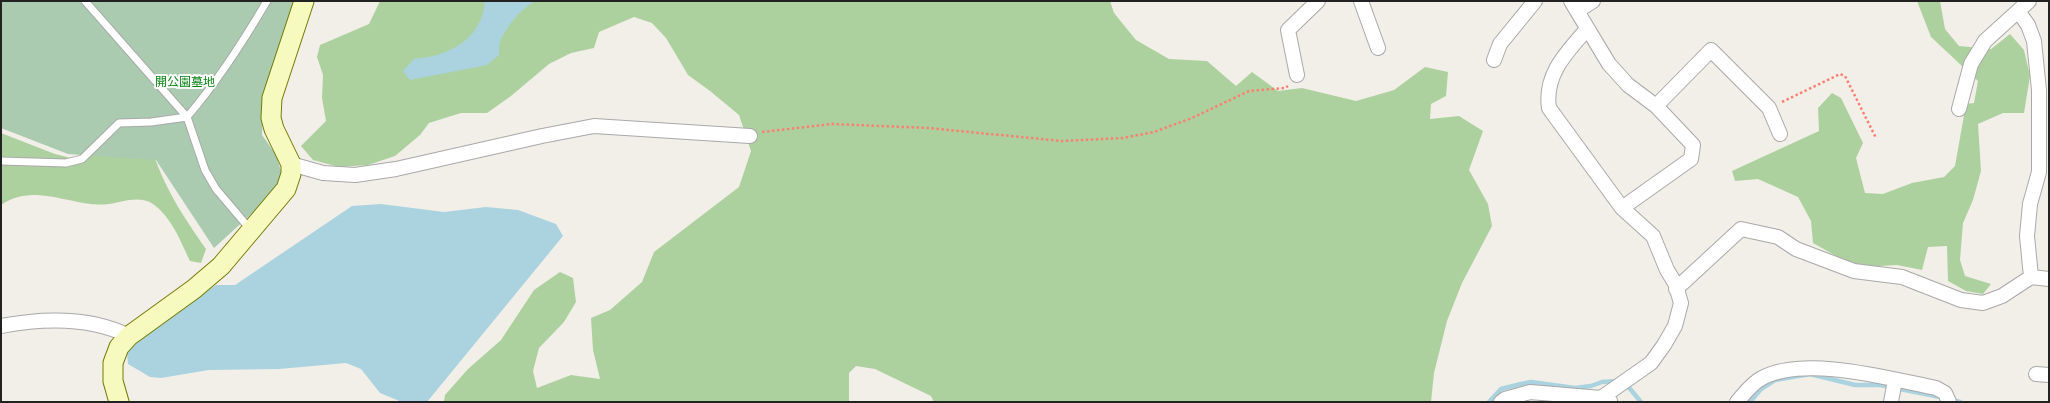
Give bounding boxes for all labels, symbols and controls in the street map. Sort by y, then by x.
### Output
park label: 開公園墓地 [155,76,215,90]

